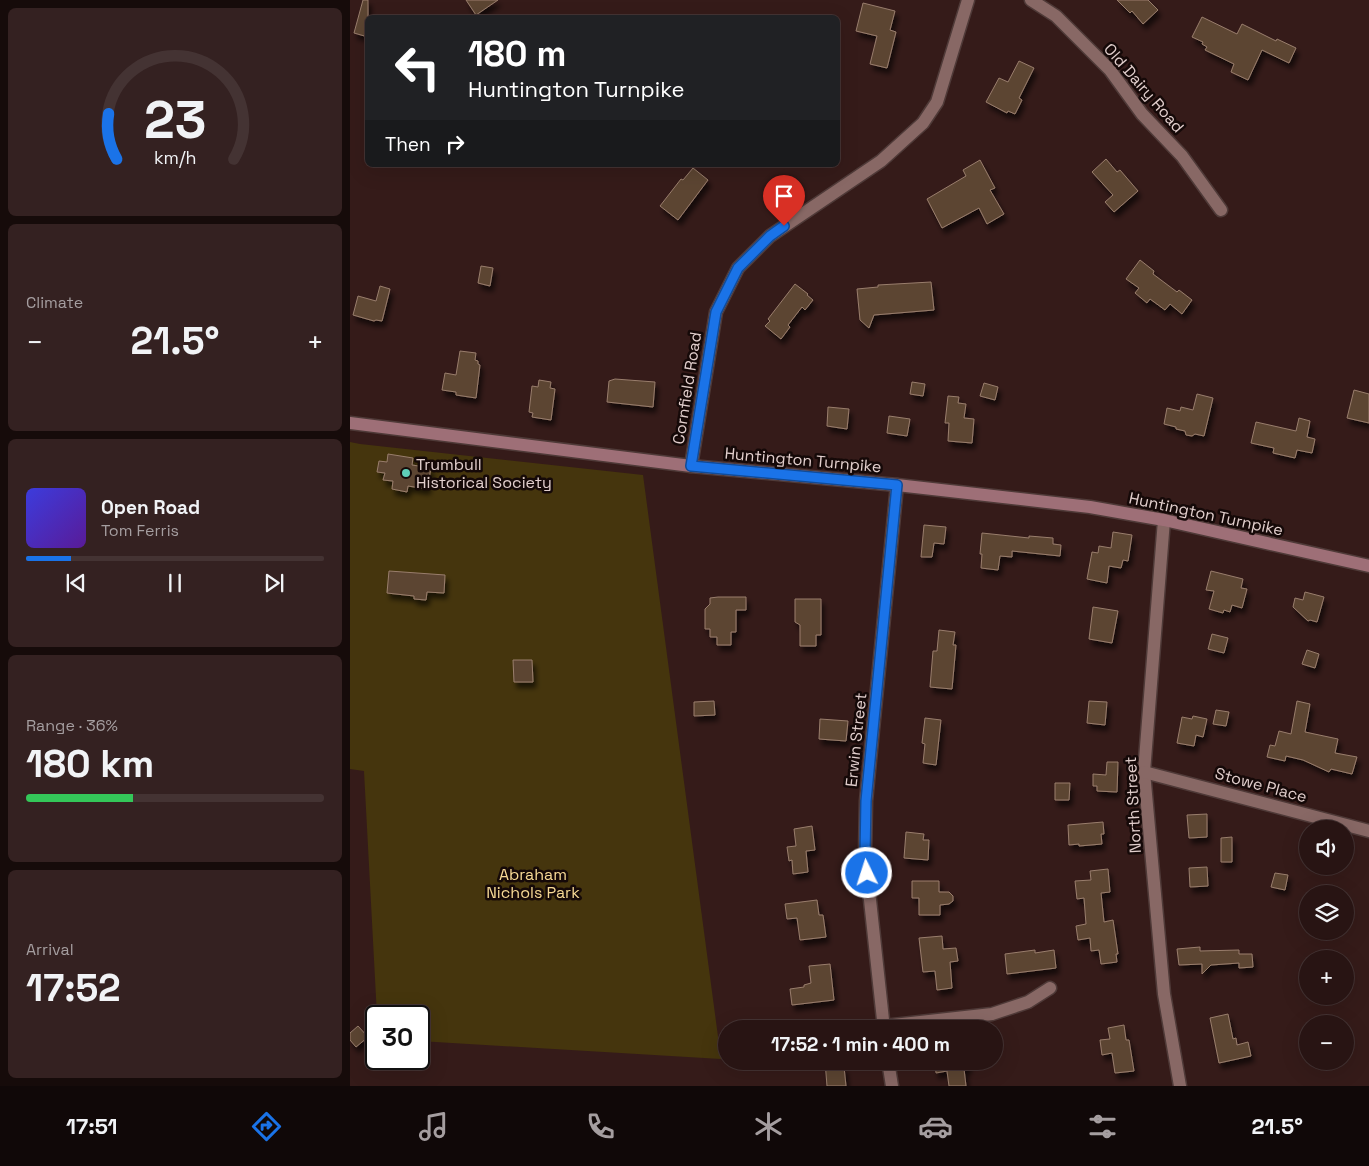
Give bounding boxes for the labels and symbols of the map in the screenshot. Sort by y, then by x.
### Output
street label: Old Dairy Road [1099,39,1189,137]
pin [763,175,805,226]
street label: Cornfield Road [668,330,706,446]
street label: Huntington Turnpike [724,443,882,477]
place label: Trumbull Historical Society [416,454,552,493]
marker: Trumbull Historical Society [400,467,412,479]
street label: Huntington Turnpike [1127,487,1285,541]
street label: Erwin Street [841,692,871,788]
street label: North Street [1120,756,1146,854]
street label: Stowe Place [1213,763,1309,807]
position arrow [840,846,892,898]
park label: Abraham Nichols Park [486,864,580,903]
speed limit sign: 30 [365,1005,430,1070]

